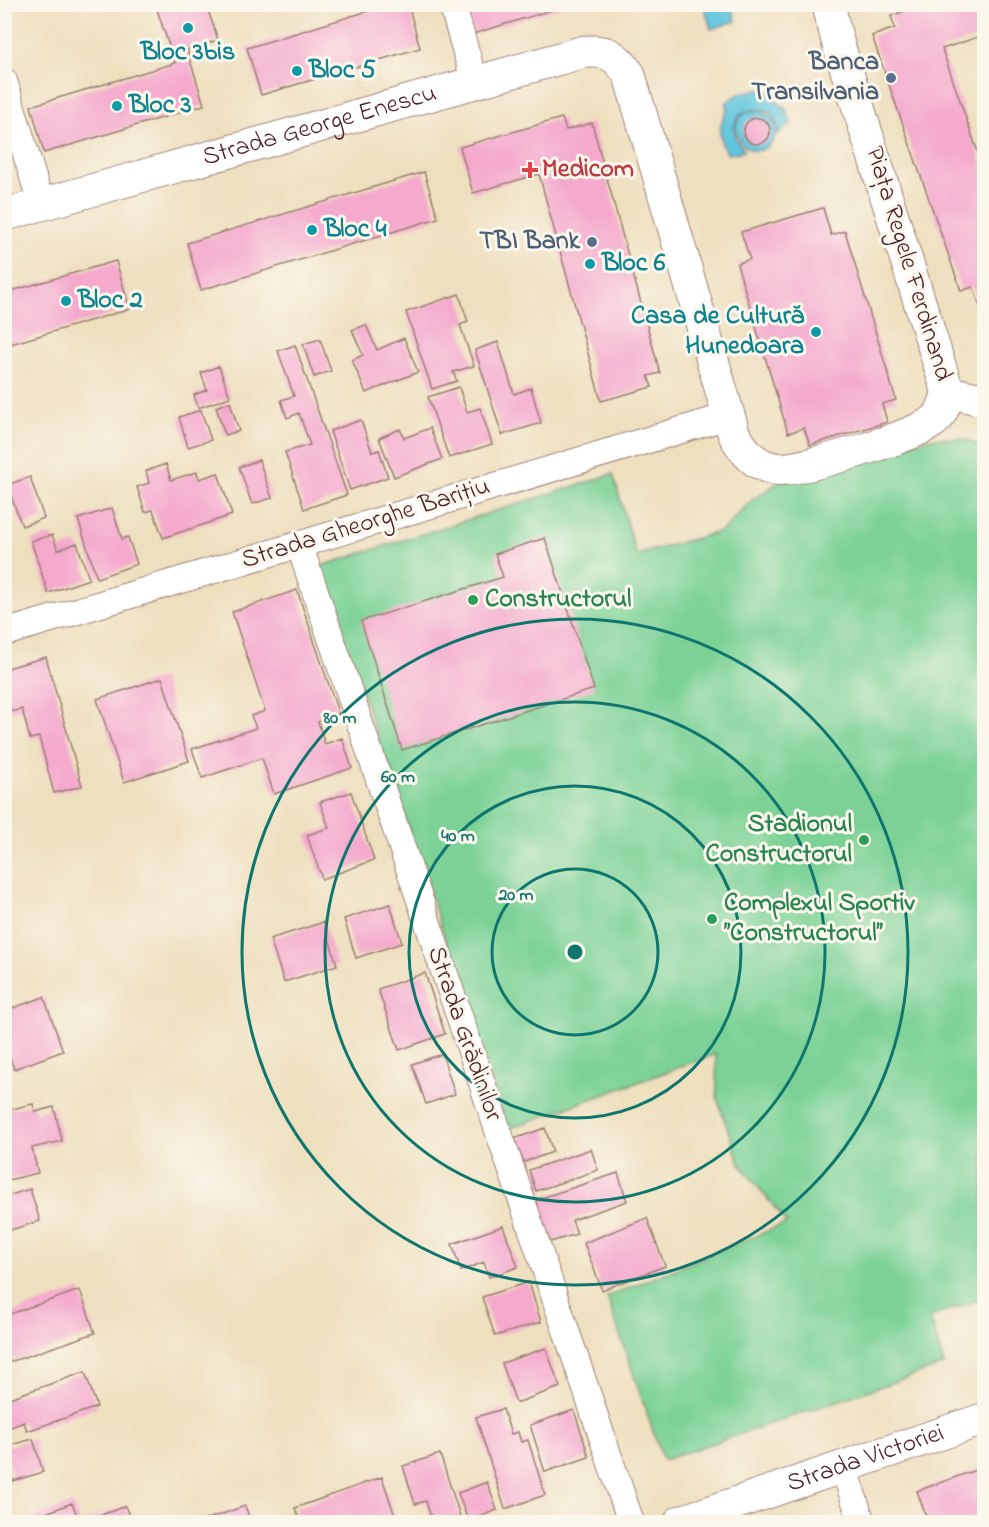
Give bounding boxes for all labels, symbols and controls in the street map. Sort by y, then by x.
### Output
marker: Bloc 3bis [181,21,195,35]
place label: Bloc 3bis [140,34,235,72]
place label: Banca Transilvania [751,44,879,112]
place label: Bloc 5 [308,52,376,90]
marker: Bloc 5 [290,64,304,78]
marker: Banca Transilvania [884,71,898,85]
street label: Strada George Enescu [198,75,441,177]
place label: Bloc 3 [128,87,192,125]
marker: Bloc 3 [110,99,124,113]
street label: Piața Regele Ferdinand [854,142,962,386]
place label: Medicom [542,151,634,189]
marker: Medicom [523,163,537,177]
place label: Bloc 4 [323,211,387,249]
marker: Bloc 4 [305,223,319,237]
place label: TBI Bank [479,223,581,261]
marker: TBI Bank [585,235,599,249]
place label: Bloc 6 [601,245,666,283]
marker: Bloc 6 [583,257,597,271]
place label: Bloc 2 [77,282,143,320]
marker: Bloc 2 [59,294,73,308]
place label: Casa de Cultură Hunedoara [631,298,805,366]
marker: Casa de Cultură Hunedoara [809,325,823,339]
street label: Strada Gheorghe Barițiu [237,468,495,580]
place label: Constructorul [485,581,631,619]
marker: Constructorul [466,593,480,607]
text: 80 m [323,706,357,732]
text: 60 m [381,765,415,791]
place label: Stadionul Constructorul [706,806,852,874]
text: 40 m [441,824,475,850]
marker: Stadionul Constructorul [857,833,871,847]
text: 20 m [497,883,534,909]
place label: Complexul Sportiv ”Constructorul” [723,885,915,953]
marker: Complexul Sportiv ”Constructorul” [705,912,719,926]
street label: Strada Grădinilor [416,941,512,1128]
centre of rings [565,942,585,962]
street label: Strada Victoriei [782,1415,949,1503]

